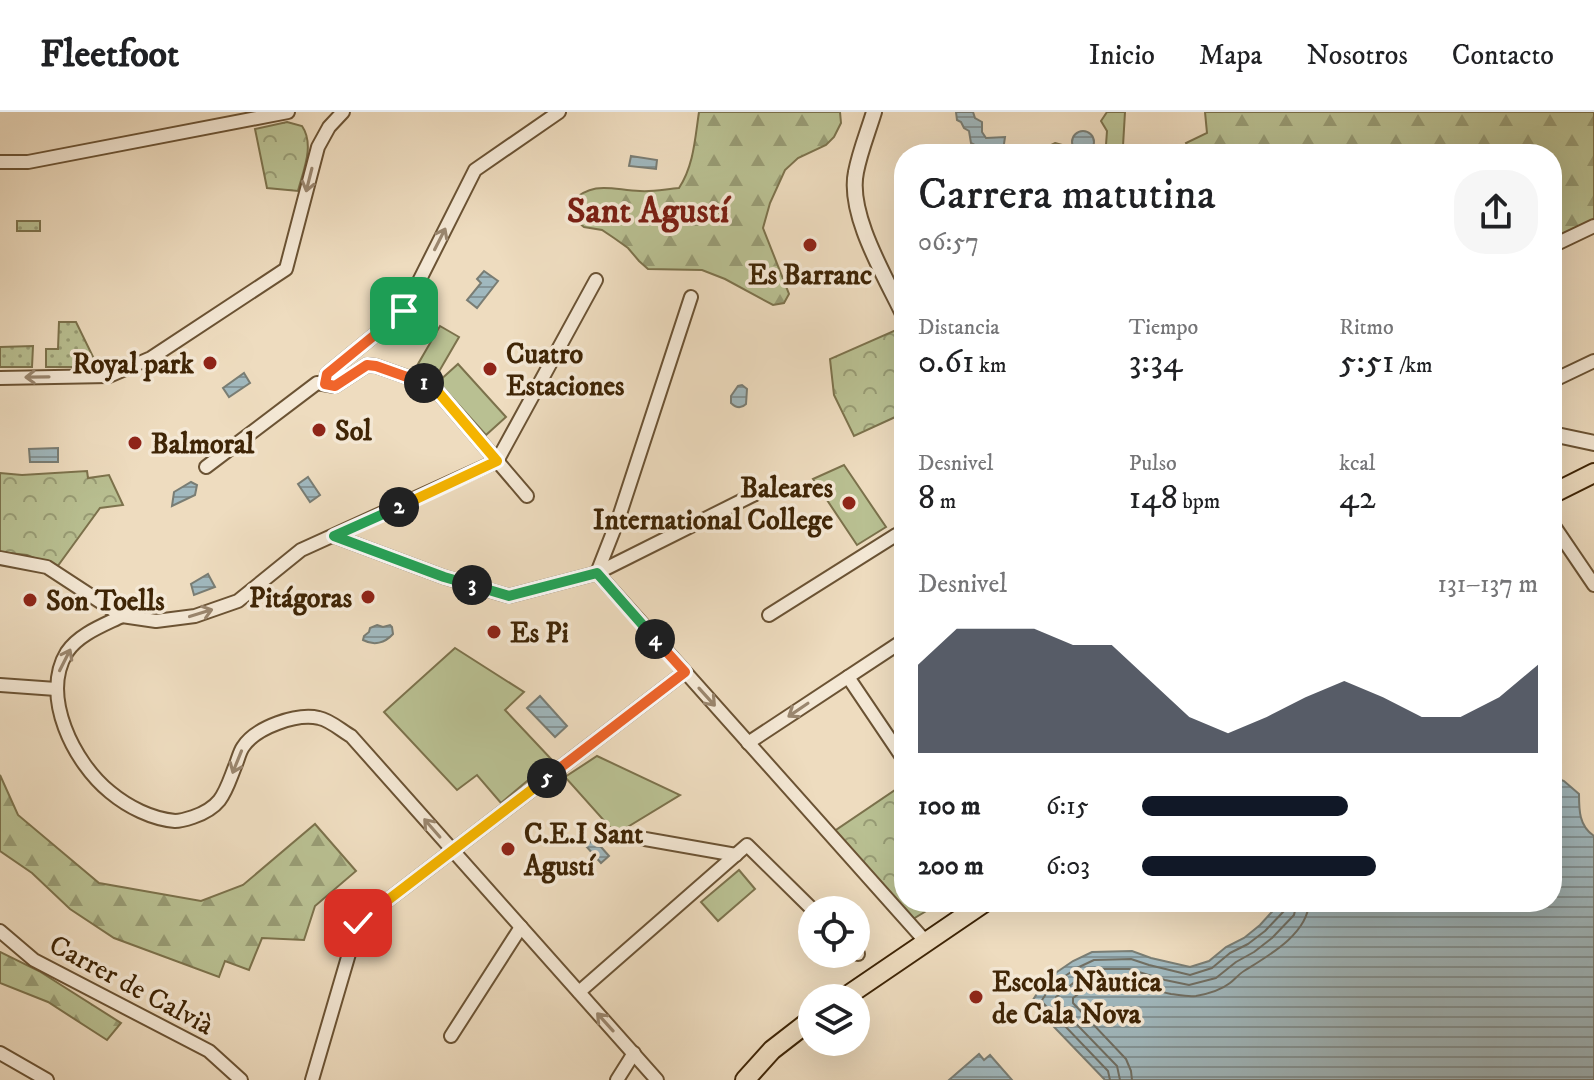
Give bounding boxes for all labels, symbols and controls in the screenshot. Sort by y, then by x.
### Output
text: Fleetfoot [40,31,179,79]
text: Inicio [1089,38,1155,73]
text: Mapa [1199,38,1262,73]
text: Nosotros [1306,38,1408,73]
text: Contacto [1452,38,1554,73]
one-way arrow [300,167,315,192]
text: Carrera matutina [918,168,1216,223]
button: share [1454,170,1538,254]
district label: Sant Agustí [567,189,732,234]
text: 06:57 [918,226,979,259]
one-way arrow [433,228,448,252]
marker: Es Barranc [801,236,819,254]
place label: Es Barranc [748,258,872,293]
pin [370,277,438,345]
icon: arrive [382,289,426,333]
text: Distancia [918,314,1000,341]
text: Tiempo [1129,314,1198,341]
text: Ritmo [1339,314,1394,341]
place label: Cuatro Estaciones [506,337,625,404]
text: 0.61 [918,341,974,383]
text: 3:34 [1129,341,1182,383]
text: 5:51 [1339,341,1394,383]
place label: Royal park [72,347,195,382]
text: km [974,352,1007,379]
text: /km [1394,352,1433,379]
marker: Royal park [201,354,219,372]
marker: Cuatro Estaciones [481,360,499,378]
pin: 1 [404,363,444,403]
text: 1 [420,369,428,396]
one-way arrow [24,370,51,385]
place label: Sol [335,414,372,449]
marker: Sol [310,421,328,439]
place label: Balmoral [151,427,255,462]
marker: Balmoral [126,434,144,452]
text: Desnivel [918,450,993,477]
text: Pulso [1129,450,1177,477]
text: kcal [1339,450,1375,477]
place label: Baleares International College [593,471,834,538]
text: 8 [918,477,935,519]
text: 148 [1129,477,1178,519]
text: 42 [1339,477,1376,519]
pin: 2 [379,487,419,527]
text: m [935,488,956,515]
text: bpm [1178,488,1220,515]
text: 2 [394,493,404,520]
marker: Baleares International College [840,494,858,512]
pin: 3 [452,565,492,605]
text: Desnivel [918,568,1007,601]
text: 131–137 m [1437,568,1538,601]
text: 3 [468,571,476,598]
place label: Pitágoras [249,581,353,616]
place label: Son Toells [46,584,165,619]
marker: Pitágoras [359,588,377,606]
marker: Son Toells [21,591,39,609]
one-way arrow [188,605,214,620]
place label: Es Pi [510,616,569,651]
pin: 4 [635,619,675,659]
marker: Es Pi [485,623,503,641]
text: 4 [649,625,661,652]
one-way arrow [57,649,73,673]
one-way arrow [698,687,716,707]
one-way arrow [788,702,810,718]
one-way arrow [229,749,243,774]
pin: 5 [527,758,567,798]
text: 5 [542,764,552,791]
text: 100 m [918,790,981,823]
text: 6:15 [1046,790,1089,823]
place label: C.E.I Sant Agustí [523,817,643,884]
one-way arrow [423,819,441,839]
marker: C.E.I Sant Agustí [499,840,517,858]
text: 200 m [918,850,984,883]
text: 6:03 [1046,850,1090,883]
pin [324,889,392,957]
map controls [798,896,870,1056]
button: locate [798,896,870,968]
icon: check [336,901,380,945]
street label: Carrer de Calvià [43,927,220,1043]
place label: Escola Nàutica de Cala Nova [992,965,1163,1032]
button: layers [798,984,870,1056]
marker: Escola Nàutica de Cala Nova [967,988,985,1006]
one-way arrow [597,1012,615,1032]

